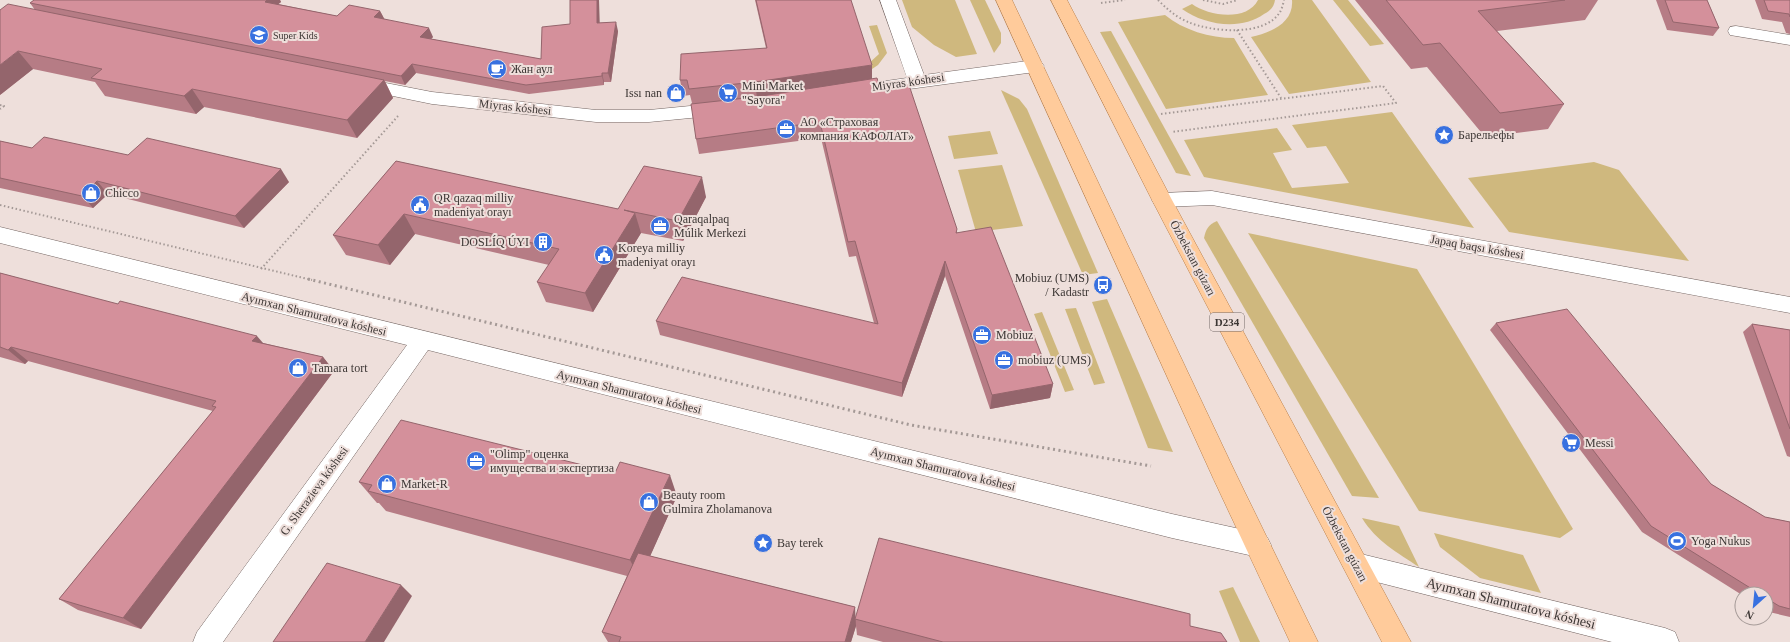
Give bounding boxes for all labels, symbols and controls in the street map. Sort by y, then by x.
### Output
school or university icon: Super Kids [248,24,270,46]
place label: Super Kids [273,30,318,41]
cafe icon: Жан аул [486,58,508,80]
place label: Жан аул [511,62,552,76]
street label: Miyras kóshesi [871,70,946,94]
place label: Mini Market "Sayora" [742,79,804,107]
shop icon: Issı nan [665,82,687,104]
supermarket icon: Mini Market "Sayora" [717,82,739,104]
place label: Issı nan [625,86,662,100]
street label: Miyras kóshesi [478,96,553,118]
place label: АО «Страховая компания КАФОЛАТ» [800,115,914,143]
office icon: АО «Страховая компания КАФОЛАТ» [775,118,797,140]
place icon: Барельефы [1433,124,1455,146]
place label: Барельефы [1458,128,1514,142]
shop icon: Chicco [80,182,102,204]
place label: Chicco [105,186,139,200]
place label: QR qazaq milliy madeniyat orayı [434,191,513,219]
public building icon: QR qazaq milliy madeniyat orayı [409,194,431,216]
place label: Qaraqalpaq Múlik Merkezi [674,212,747,240]
office icon: Qaraqalpaq Múlik Merkezi [649,215,671,237]
street label: Ózbekstan gúzarı [1167,218,1219,299]
building icon: DOSLÍQ ÚYI [532,231,554,253]
street label: Japaq baqsı kóshesi [1429,232,1525,262]
place label: DOSLÍQ ÚYI [461,235,529,249]
place label: Koreya milliy madeniyat orayı [618,241,696,269]
public building icon: Koreya milliy madeniyat orayı [593,244,615,266]
place label: Mobiuz (UMS) / Kadastr [1015,271,1089,299]
bus stop icon: Mobiuz (UMS) / Kadastr [1092,274,1114,296]
street label: Ayımxan Shamuratova kóshesi [240,289,389,339]
road number: D234 [1210,313,1244,331]
office icon: Mobiuz [971,324,993,346]
place label: Mobiuz [996,328,1033,342]
office icon: mobiuz (UMS) [993,349,1015,371]
place label: mobiuz (UMS) [1018,353,1091,367]
shop icon: Tamara tort [287,357,309,379]
place label: Tamara tort [312,361,368,375]
street label: Ayımxan Shamuratova kóshesi [555,367,704,417]
supermarket icon: Messi [1560,432,1582,454]
place label: Messi [1585,436,1614,450]
street label: G. Sherazieva kóshesi [277,443,351,538]
street label: Ayımxan Shamuratova kóshesi [869,444,1018,494]
place label: "Olimp" оценка имущества и экспертиза [490,447,615,475]
office icon: "Olimp" оценка имущества и экспертиза [465,450,487,472]
shop icon: Market-R [376,473,398,495]
place label: Market-R [401,477,448,491]
place label: Beauty room Gulmira Zholamanova [663,488,773,516]
shop icon: Beauty room Gulmira Zholamanova [638,491,660,513]
street label: Ózbekstan gúzarı [1319,504,1371,585]
sports icon: Yoga Nukus [1666,530,1688,552]
place icon: Bay terek [752,532,774,554]
place label: Yoga Nukus [1691,534,1750,548]
place label: Bay terek [777,536,823,550]
street label: Ayımxan Shamuratova kóshesi [1425,575,1597,632]
north arrow [1734,586,1774,626]
text: N [1743,608,1756,622]

